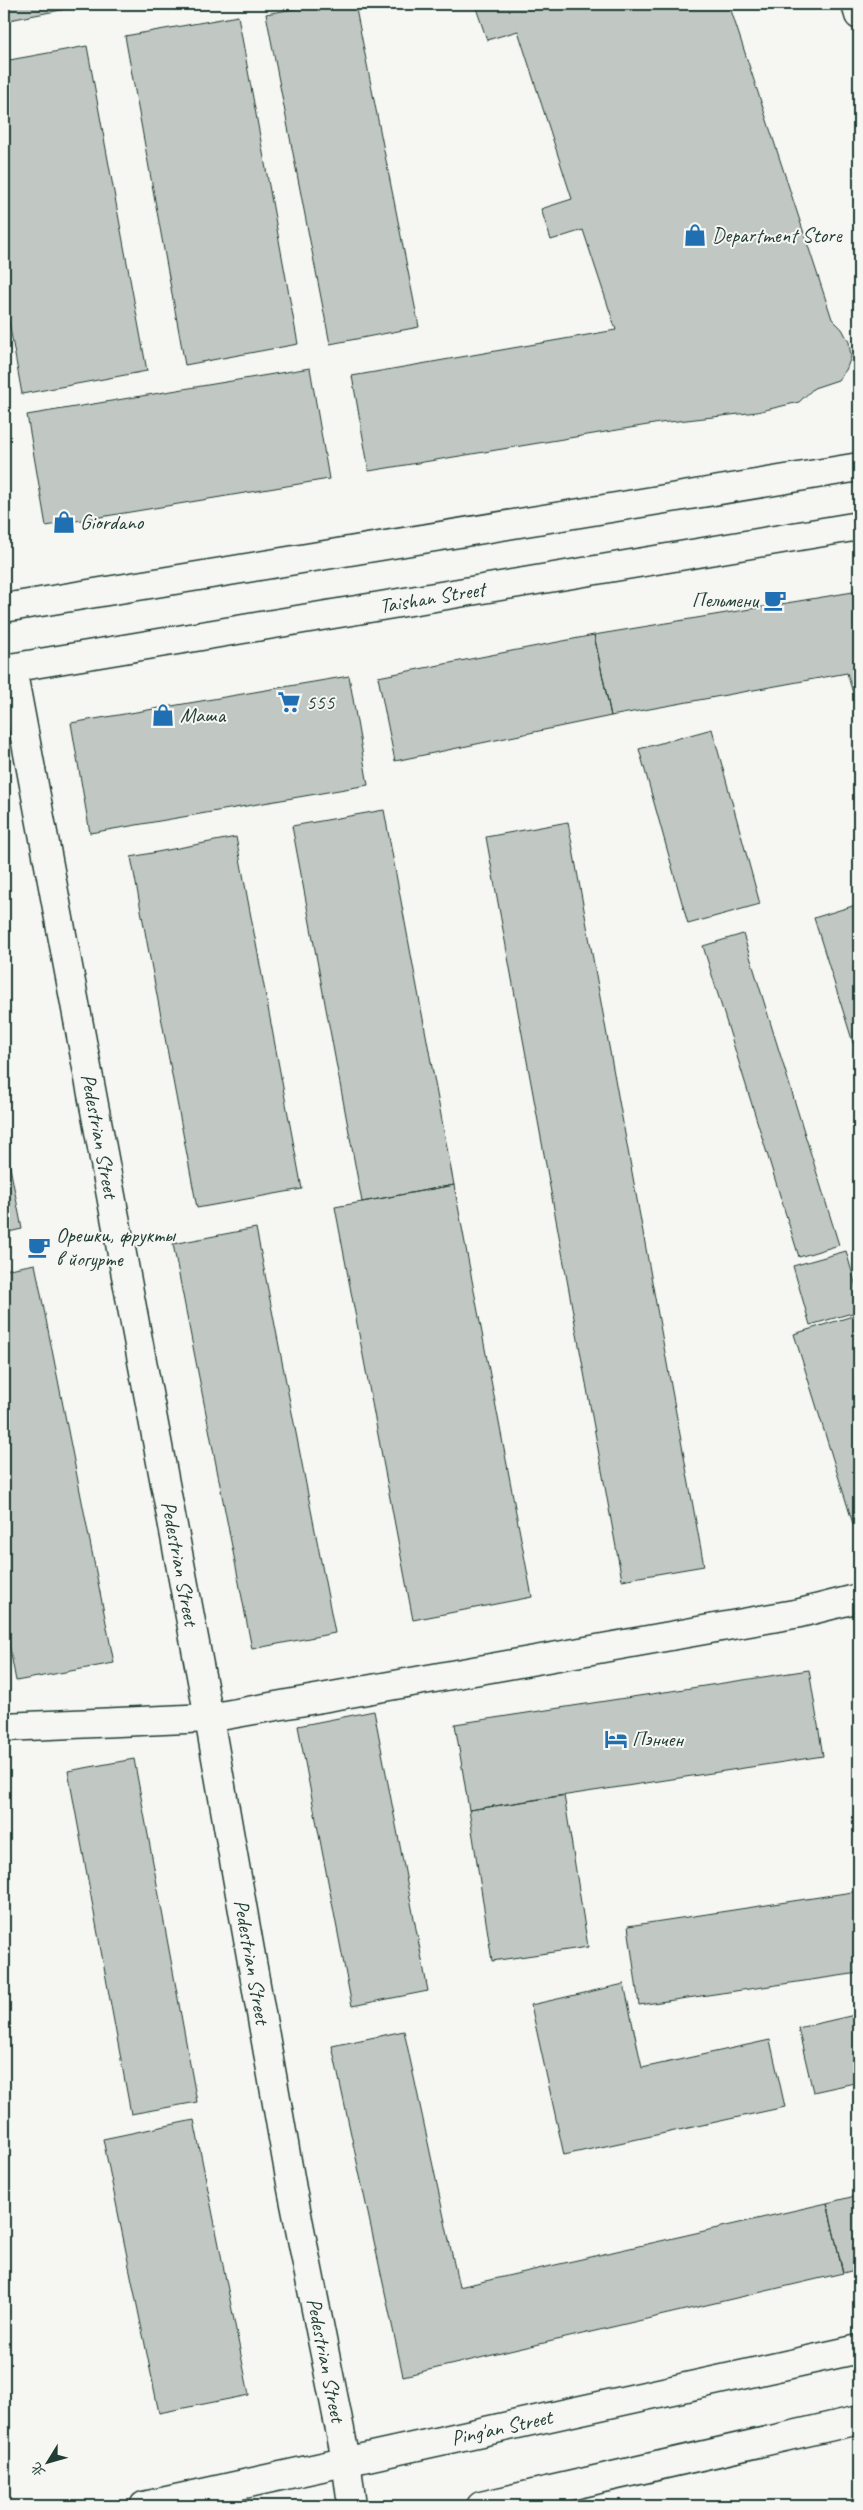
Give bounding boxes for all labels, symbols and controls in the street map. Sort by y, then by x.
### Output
shop icon: Department Store [682,222,708,248]
place label: Department Store [712,222,843,248]
shop icon: Giordano [51,509,77,535]
place label: Giordano [80,509,145,535]
street label: Taishan Street [377,575,490,619]
place label: Пельмени [692,587,761,613]
cafe icon: Пельмени [762,587,788,613]
supermarket icon: 555 [276,689,302,715]
place label: 555 [306,689,336,715]
shop icon: Маша [150,702,176,728]
place label: Маша [180,702,227,728]
street label: Pedestrian Street [75,1072,125,1202]
place label: Орешки, фрукты в йогурте [56,1222,177,1272]
cafe icon: Орешки, фрукты в йогурте [26,1234,52,1260]
street label: Pedestrian Street [156,1499,205,1630]
hotel icon: Пэнчен [603,1726,629,1752]
place label: Пэнчен [632,1726,684,1752]
street label: Pedestrian Street [228,1898,276,2028]
street label: Pedestrian Street [301,2296,352,2426]
street label: Ping'an Street [449,2403,556,2451]
north arrow [22,2438,72,2488]
text: 北 [27,2459,49,2480]

